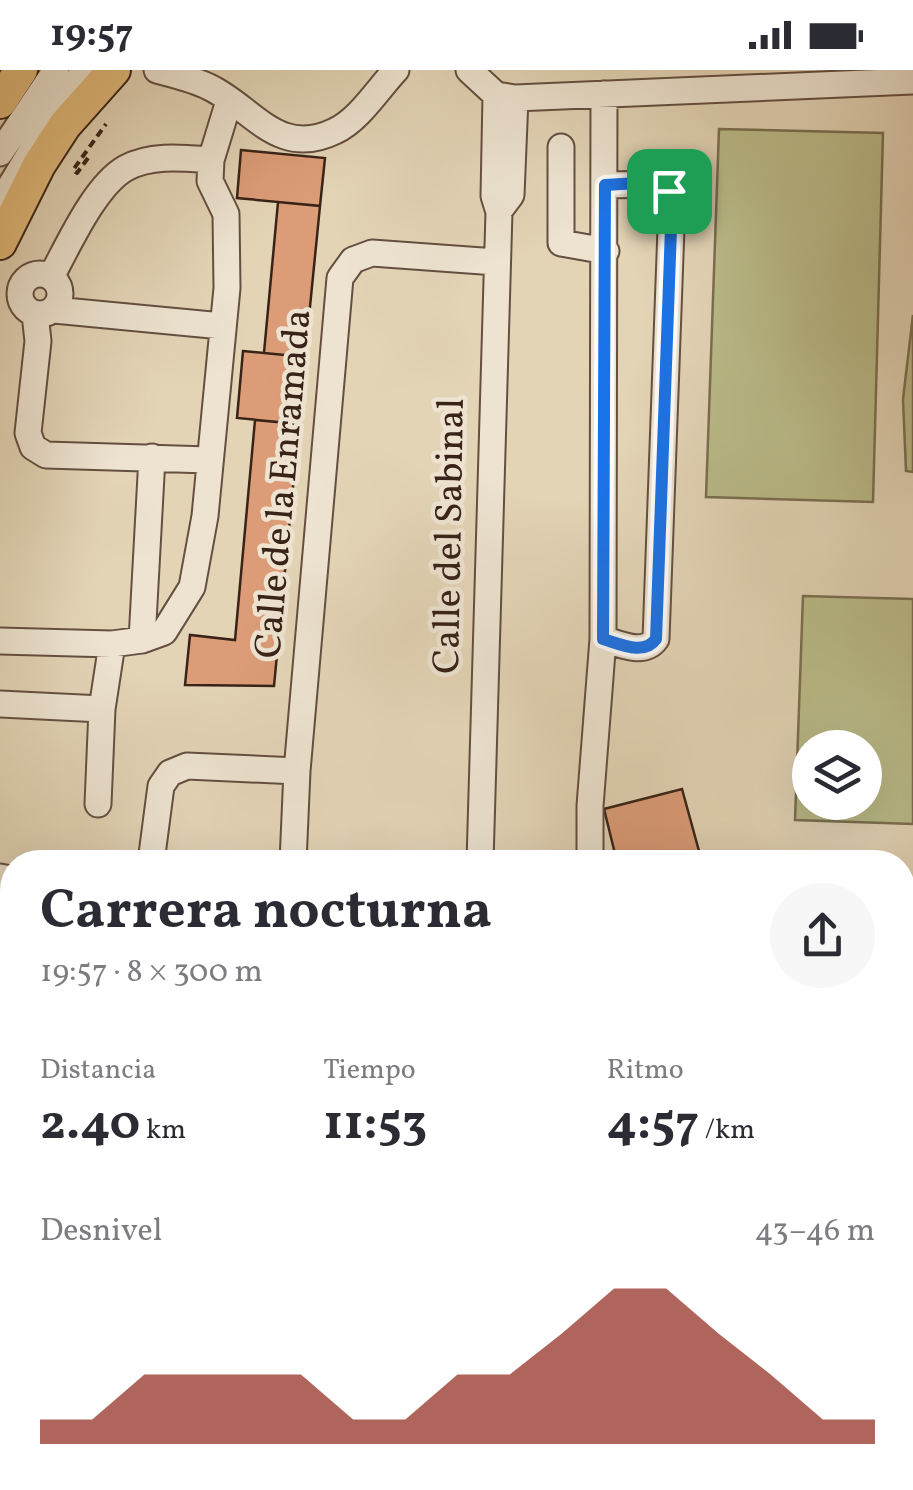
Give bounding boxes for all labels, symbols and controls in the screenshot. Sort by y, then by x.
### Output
text: 19:57 [50,9,134,62]
pin [627,149,712,234]
icon: arrive [642,164,697,219]
street label: Calle de la Enramada [243,307,327,661]
street label: Calle del Sabinal [422,398,480,674]
map controls [792,730,882,820]
button: layers [792,730,882,820]
text: Carrera nocturna [40,875,492,951]
button: share [770,883,875,988]
text: 19:57 · 8 × 300 m [40,951,263,995]
text: Distancia [40,1051,156,1090]
text: Tiempo [323,1051,416,1090]
text: Ritmo [607,1051,684,1090]
text: 2.40 [40,1090,140,1160]
text: 11:53 [323,1090,427,1160]
text: 4:57 [607,1090,699,1160]
text: km [140,1111,186,1150]
text: /km [699,1111,755,1150]
text: Desnivel [40,1210,162,1254]
text: 43–46 m [755,1210,875,1254]

